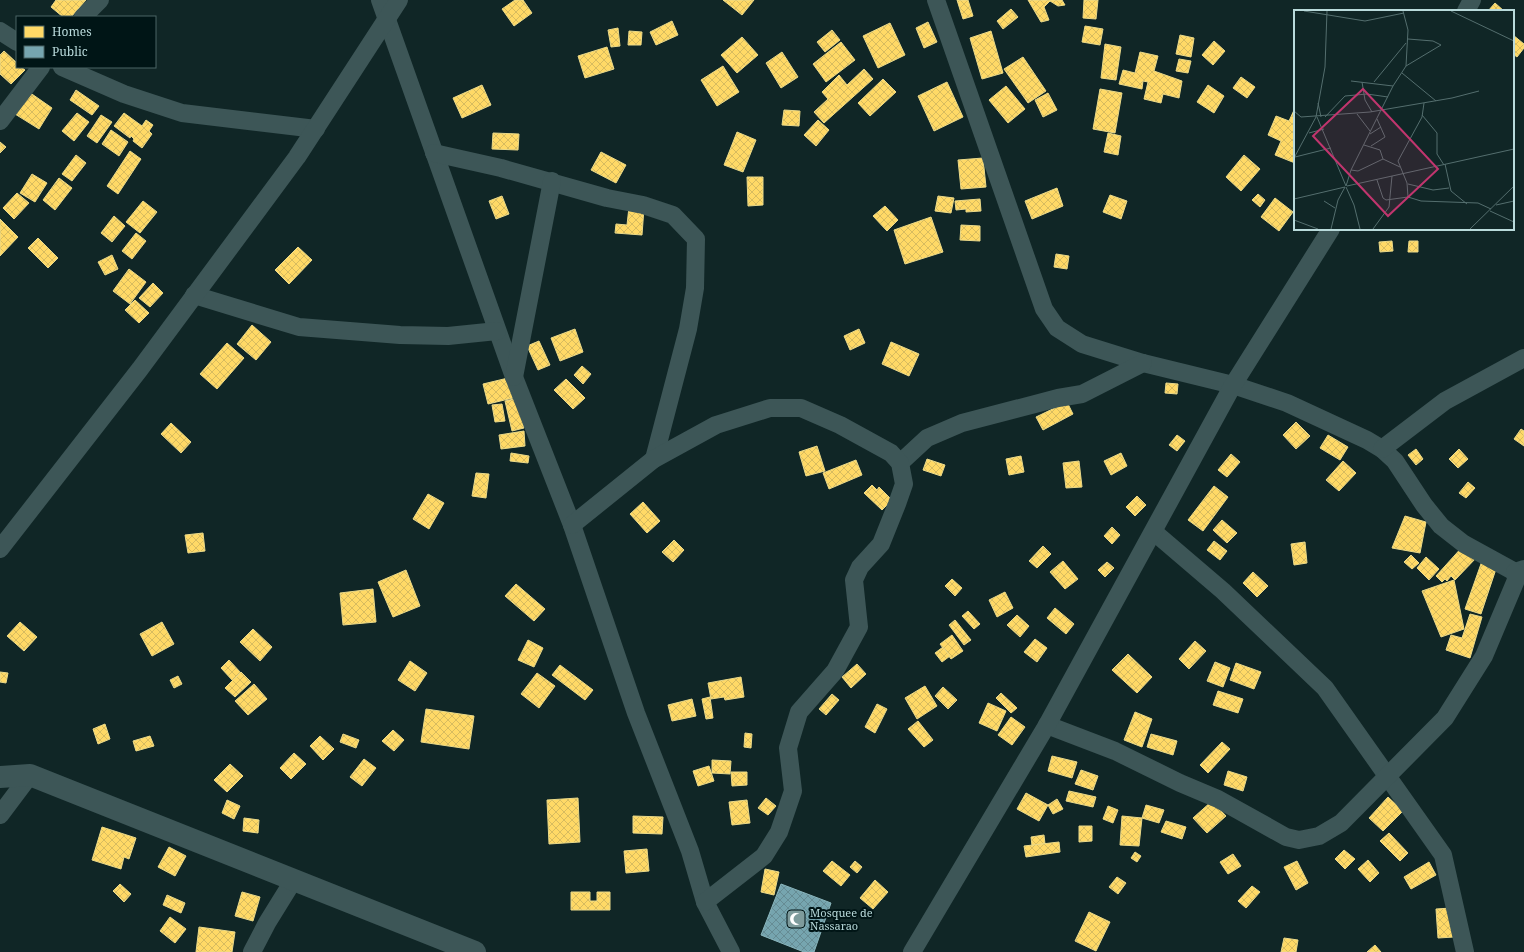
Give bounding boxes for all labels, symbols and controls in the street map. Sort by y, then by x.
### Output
inset map [1294,10,1514,230]
legend [16,16,156,68]
text: Homes [52,23,92,40]
text: Public [52,43,88,60]
place label: Mosquee de Nassarao [810,905,873,933]
mosque icon: Mosquee de Nassarao [785,908,807,930]

